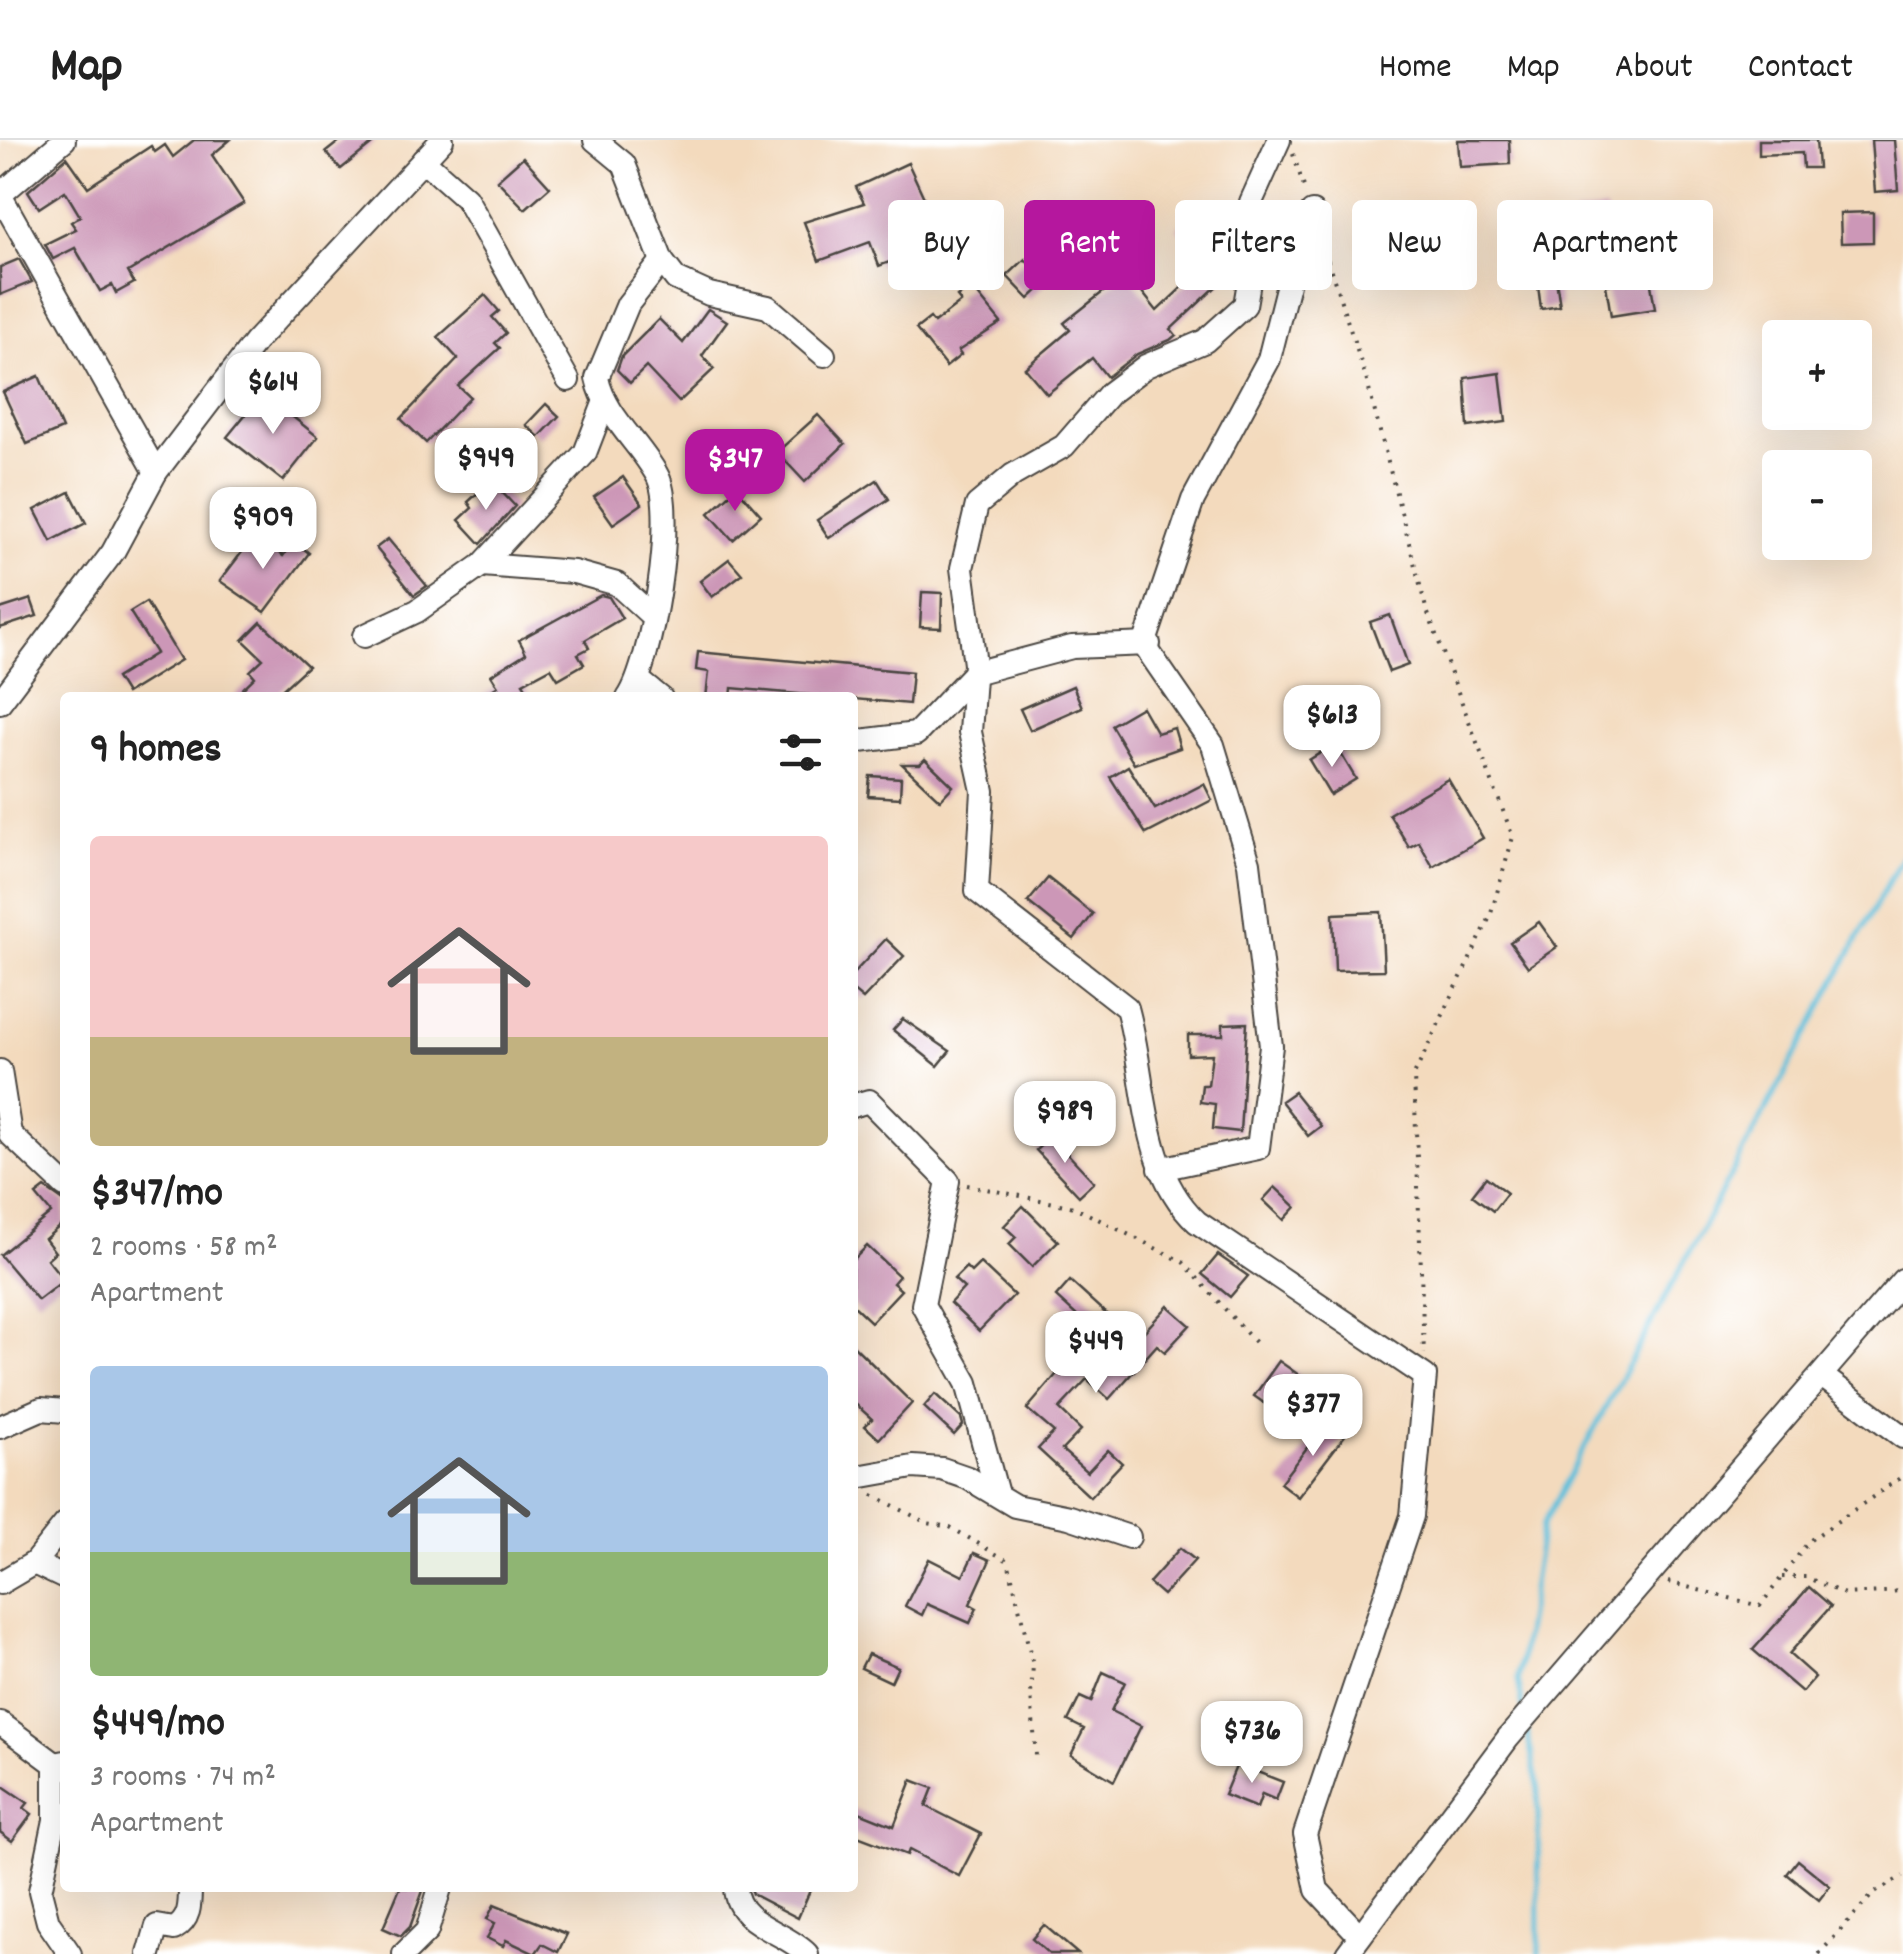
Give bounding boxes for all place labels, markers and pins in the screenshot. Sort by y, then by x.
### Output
pin: $614 [214,352,332,437]
pin: $949 [427,428,545,513]
pin: $347 [676,429,794,514]
pin: $909 [204,487,322,572]
pin: $613 [1273,685,1391,770]
pin: $989 [1006,1081,1124,1166]
pin: $449 [1037,1311,1155,1396]
pin: $377 [1254,1374,1372,1459]
pin: $736 [1193,1701,1311,1786]

